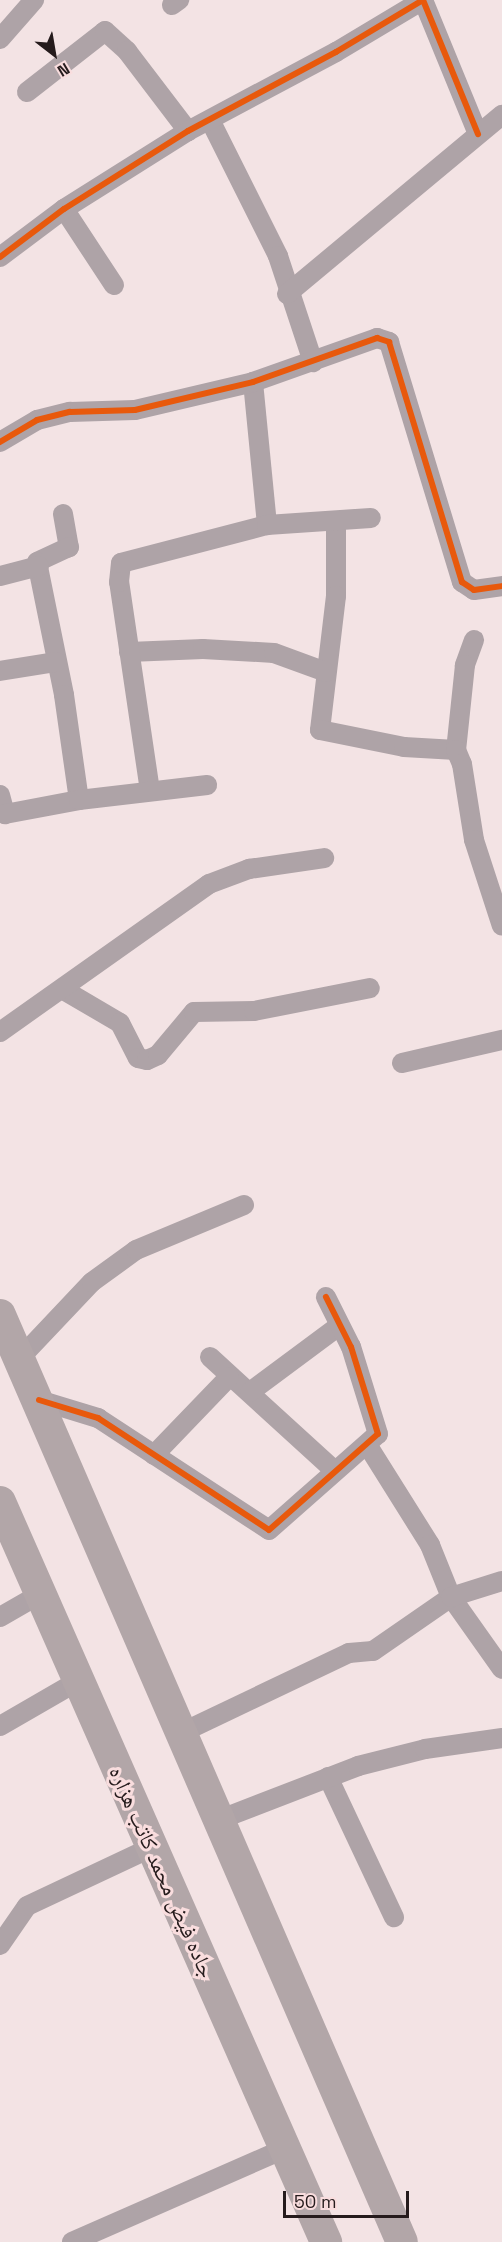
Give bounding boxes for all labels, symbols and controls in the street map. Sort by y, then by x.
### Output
north arrow [24,24,84,84]
text: N [54,58,74,82]
street label: جاده فیض محمد کاتب هزاره [103,1762,221,1982]
scale bar [286,2179,412,2217]
text: 50 m [294,2190,336,2213]

